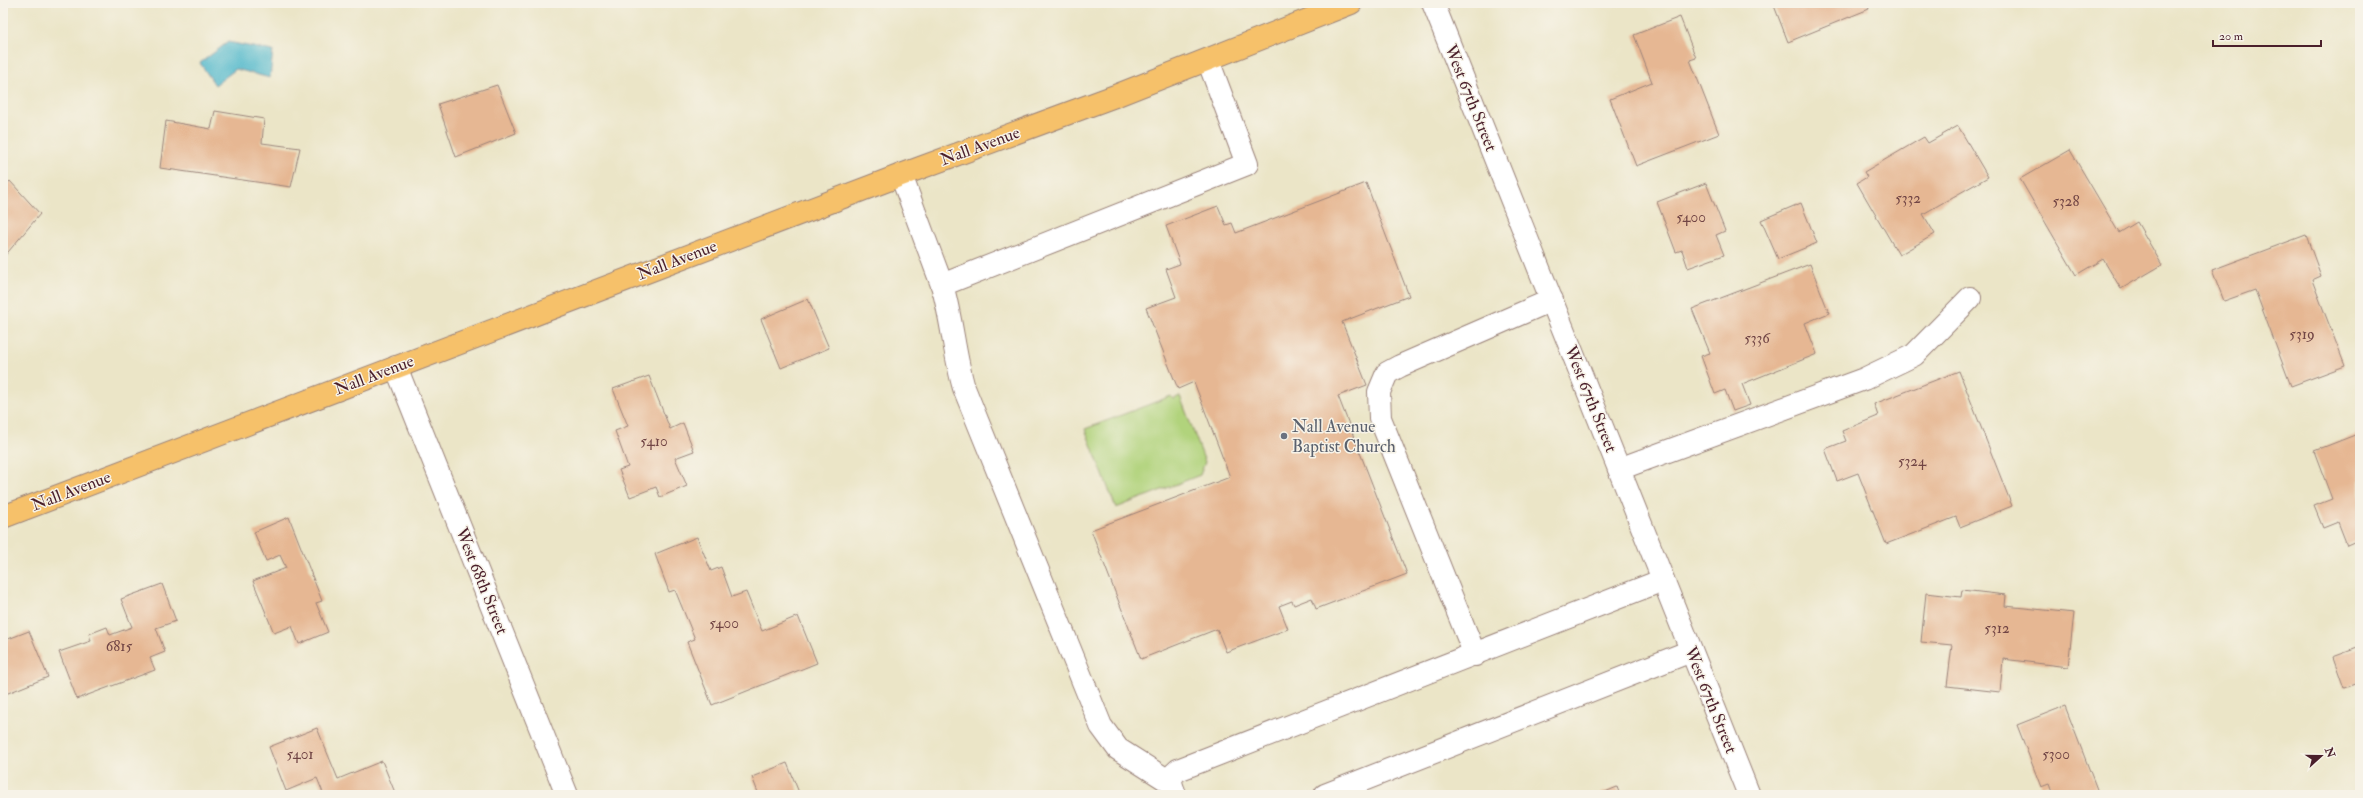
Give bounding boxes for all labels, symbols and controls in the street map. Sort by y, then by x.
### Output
scale bar [2213,22,2321,48]
text: 20 m [2219,29,2244,44]
street label: West 67th Street [1440,41,1502,155]
street label: Nall Avenue [937,122,1023,170]
house number: 5332 [1895,189,1921,208]
house number: 5328 [2053,192,2080,211]
house number: 5400 [1676,208,1706,227]
street label: Nall Avenue [634,235,720,285]
house number: 5319 [2289,325,2315,344]
house number: 5336 [1744,329,1771,348]
street label: West 67th Street [1560,342,1622,456]
street label: Nall Avenue [331,350,417,400]
place label: Nall Avenue Baptist Church [1292,416,1396,458]
marker: Nall Avenue Baptist Church [1279,431,1289,441]
house number: 5410 [640,432,668,451]
house number: 5324 [1898,452,1927,471]
street label: Nall Avenue [28,466,114,516]
street label: West 68th Street [451,524,513,638]
house number: 5400 [709,614,739,633]
house number: 5312 [1984,619,2010,638]
house number: 6815 [106,637,133,656]
street label: West 67th Street [1680,643,1742,757]
north arrow [2301,736,2341,776]
house number: 5401 [286,745,314,764]
house number: 5300 [2042,745,2070,764]
text: N [2322,745,2338,761]

